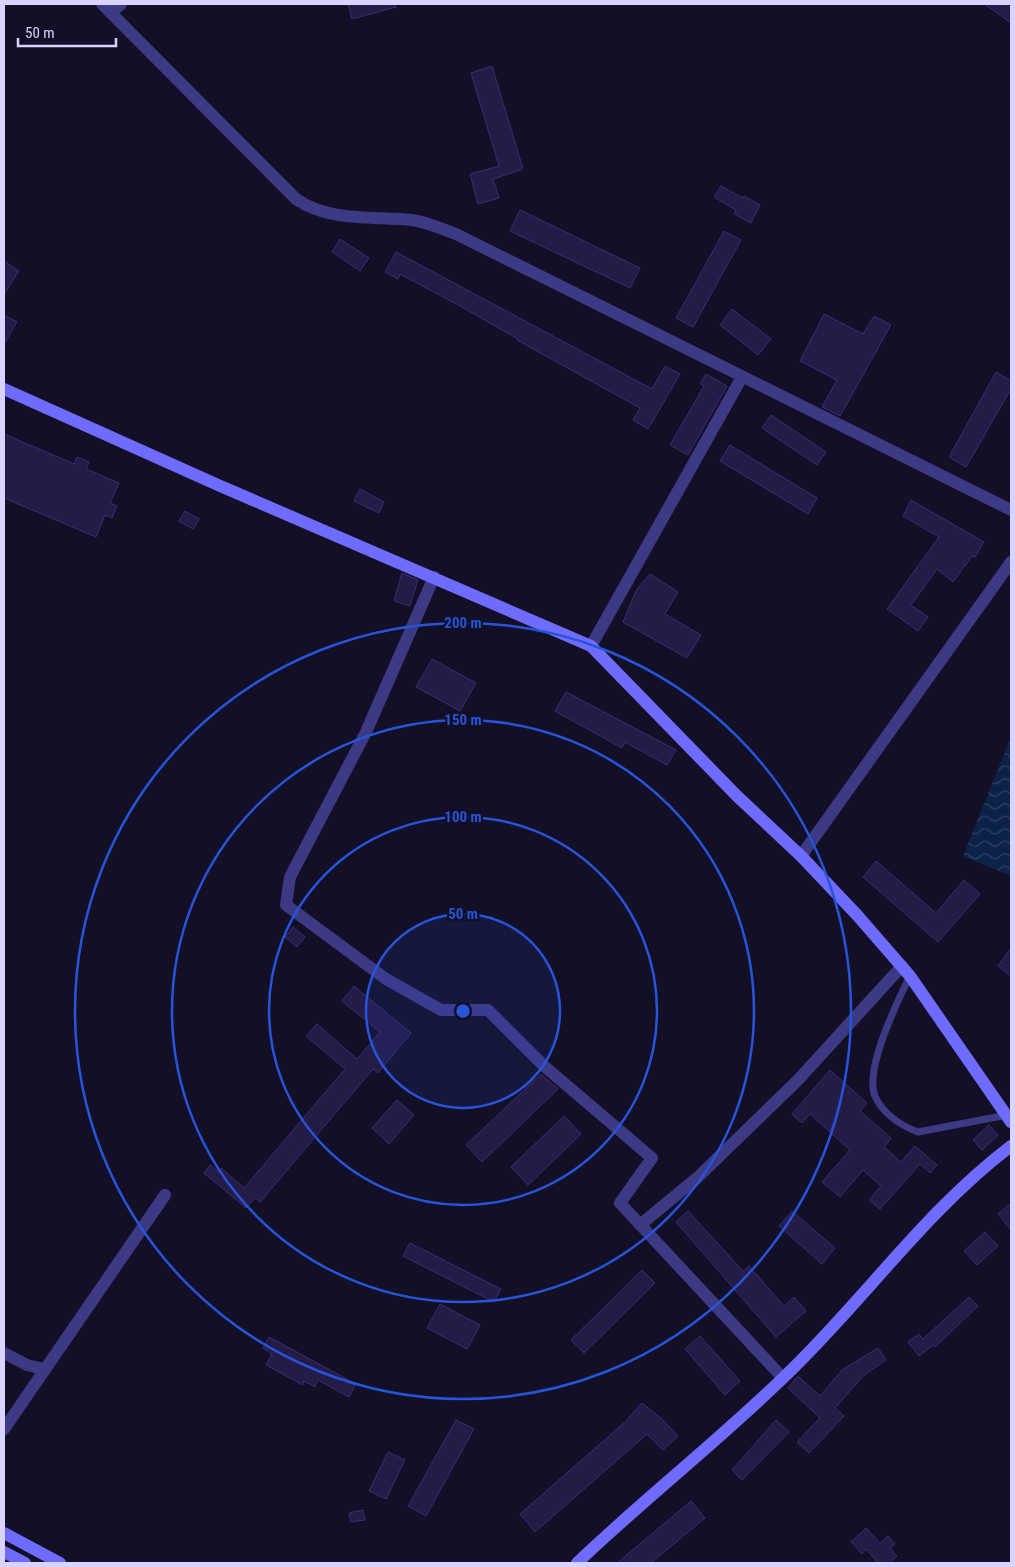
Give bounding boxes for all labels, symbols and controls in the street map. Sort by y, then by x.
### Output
scale bar [18,15,115,47]
text: 50 m [25,24,55,42]
text: 200 m [444,614,482,632]
text: 150 m [444,711,482,729]
text: 100 m [444,808,482,826]
text: 50 m [448,905,478,923]
centre of rings [454,1002,472,1020]

